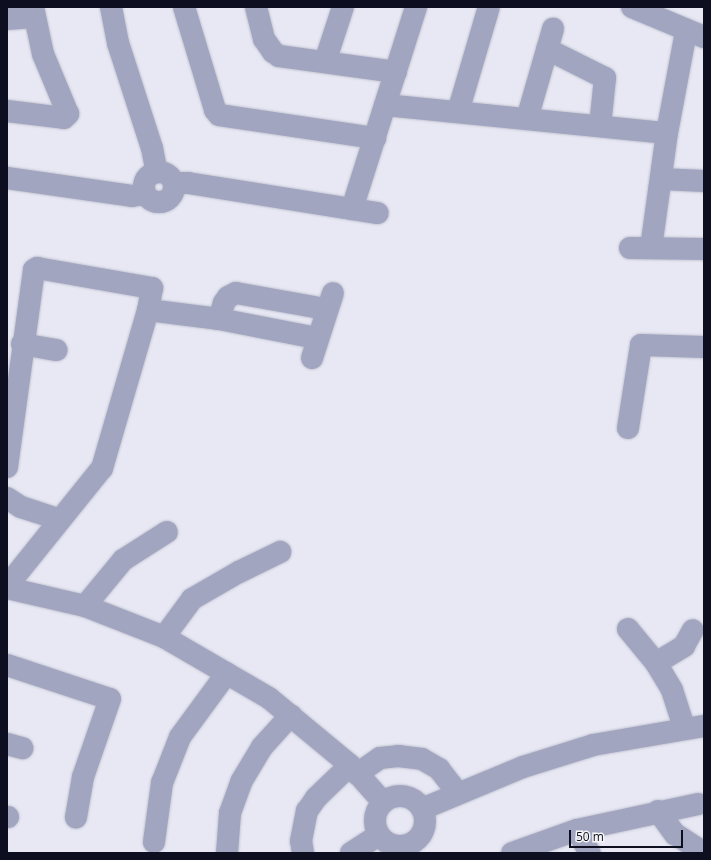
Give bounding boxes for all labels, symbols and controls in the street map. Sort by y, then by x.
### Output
scale bar [571,822,685,848]
text: 50 m [576,828,604,845]

